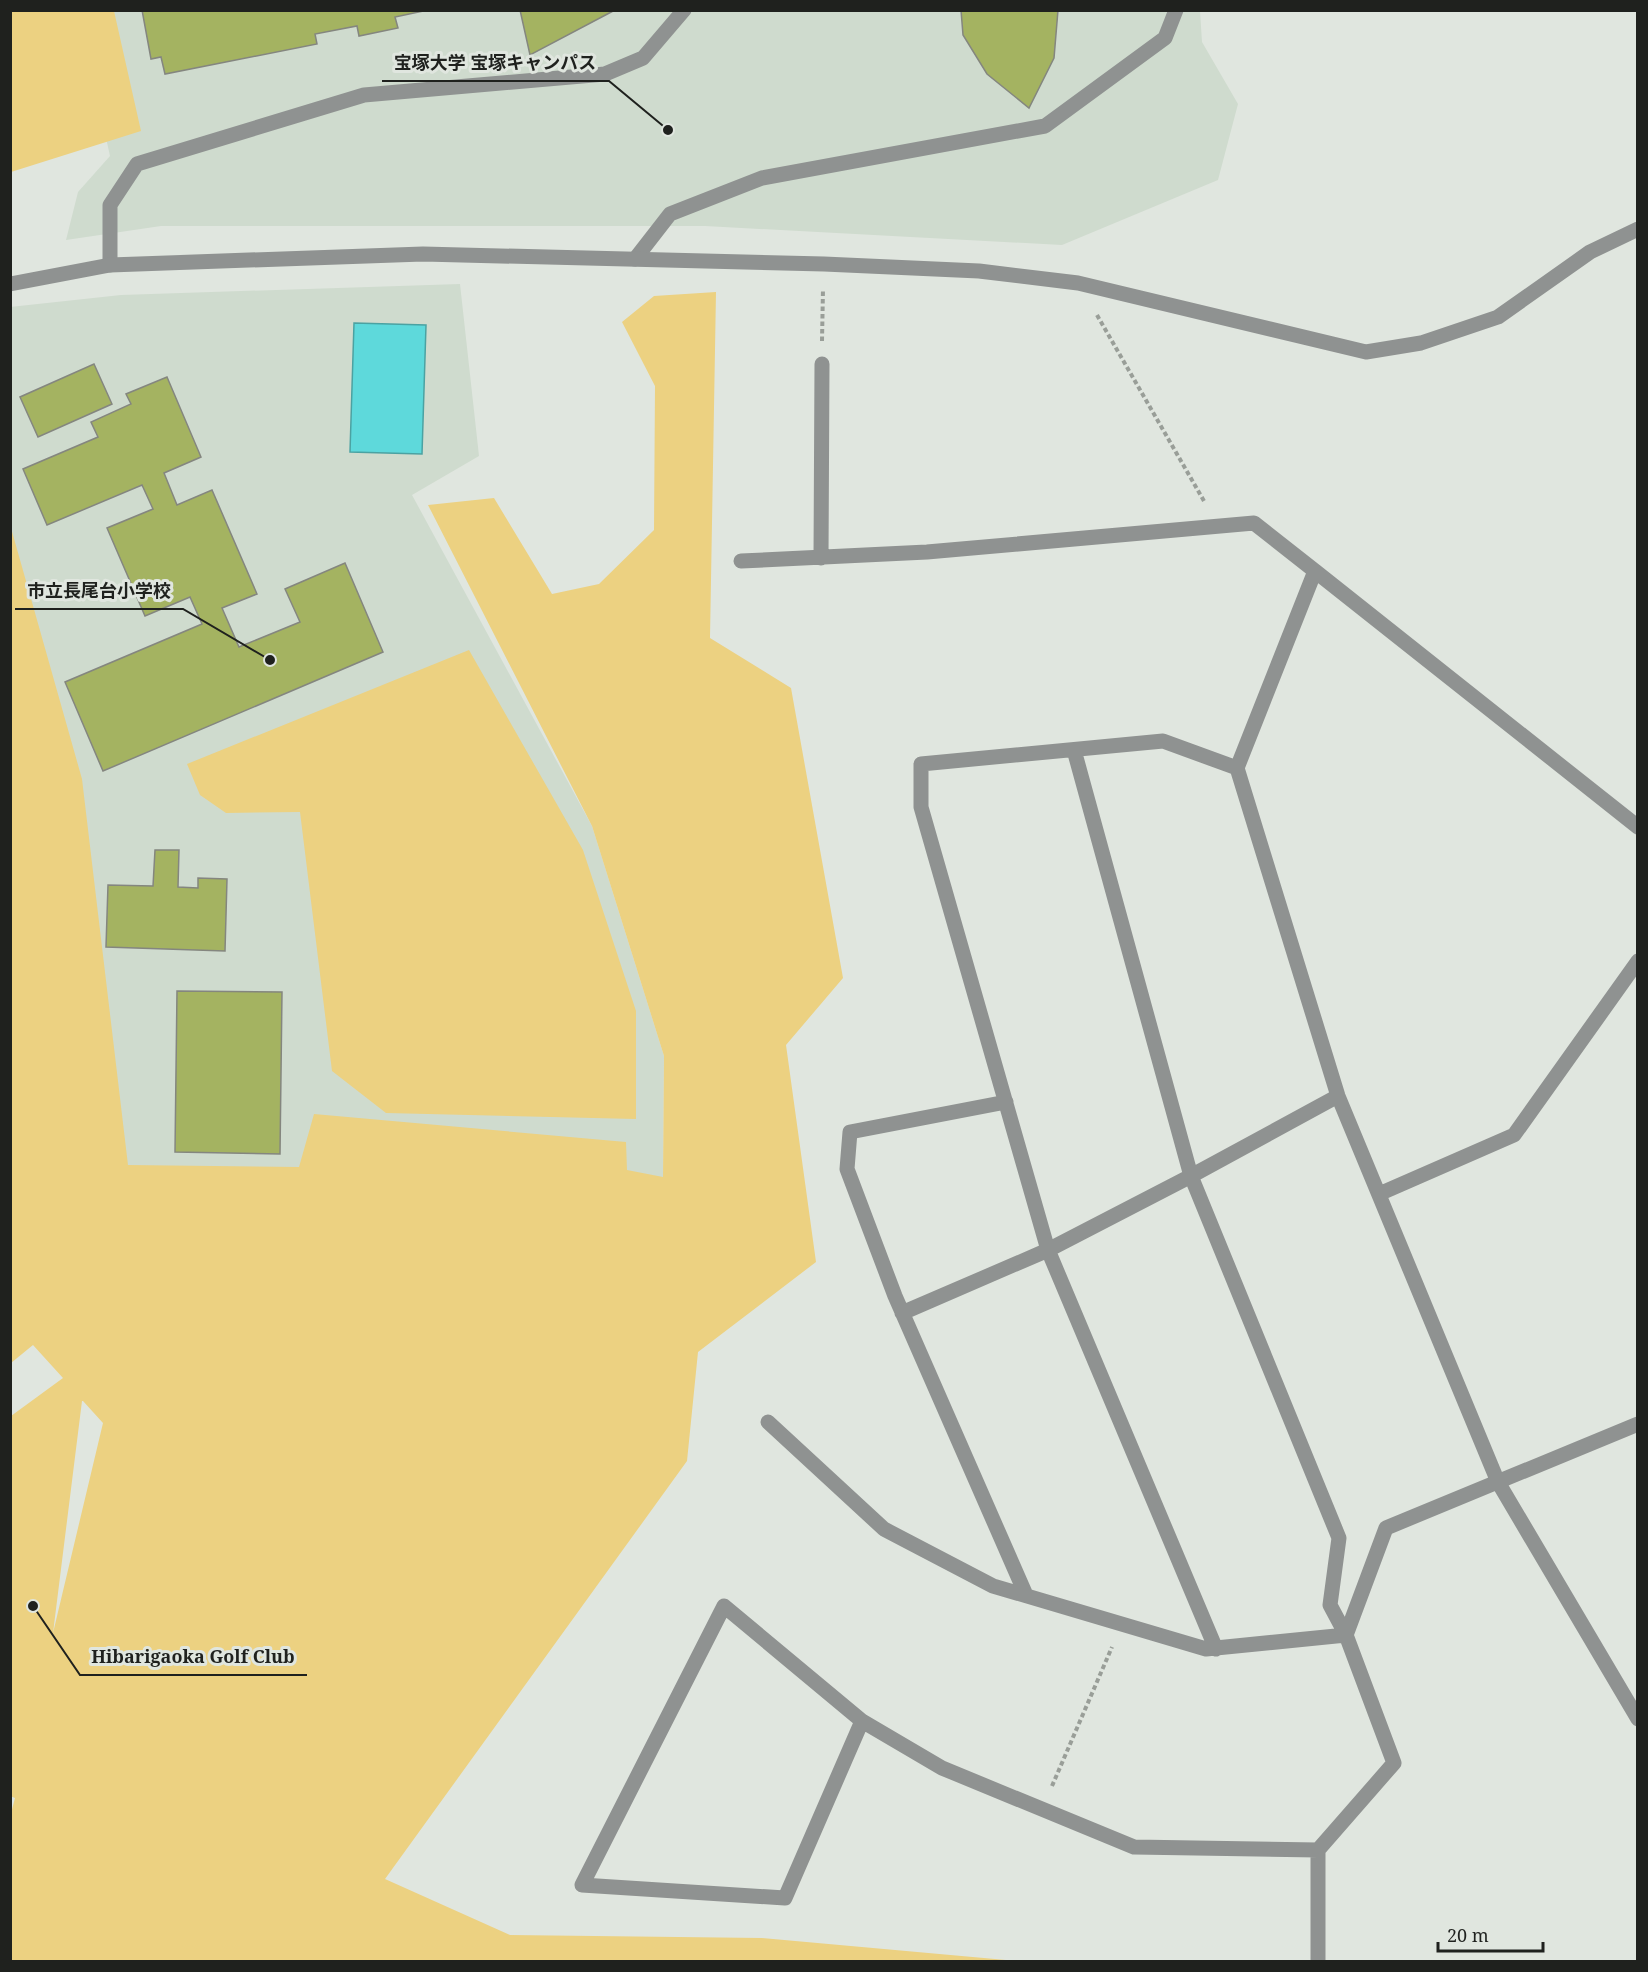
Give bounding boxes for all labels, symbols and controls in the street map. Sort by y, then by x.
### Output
callout: 宝塚大学 宝塚キャンパス [382,45,609,81]
text: 宝塚大学 宝塚キャンパス [394,50,596,74]
callout: 市立長尾台小学校 [15,573,183,609]
text: 市立長尾台小学校 [27,578,171,602]
callout: Hibarigaoka Golf Club [80,1639,307,1675]
text: Hibarigaoka Golf Club [91,1644,295,1668]
scale bar [1438,1915,1543,1953]
text: 20 m [1447,1923,1489,1947]

